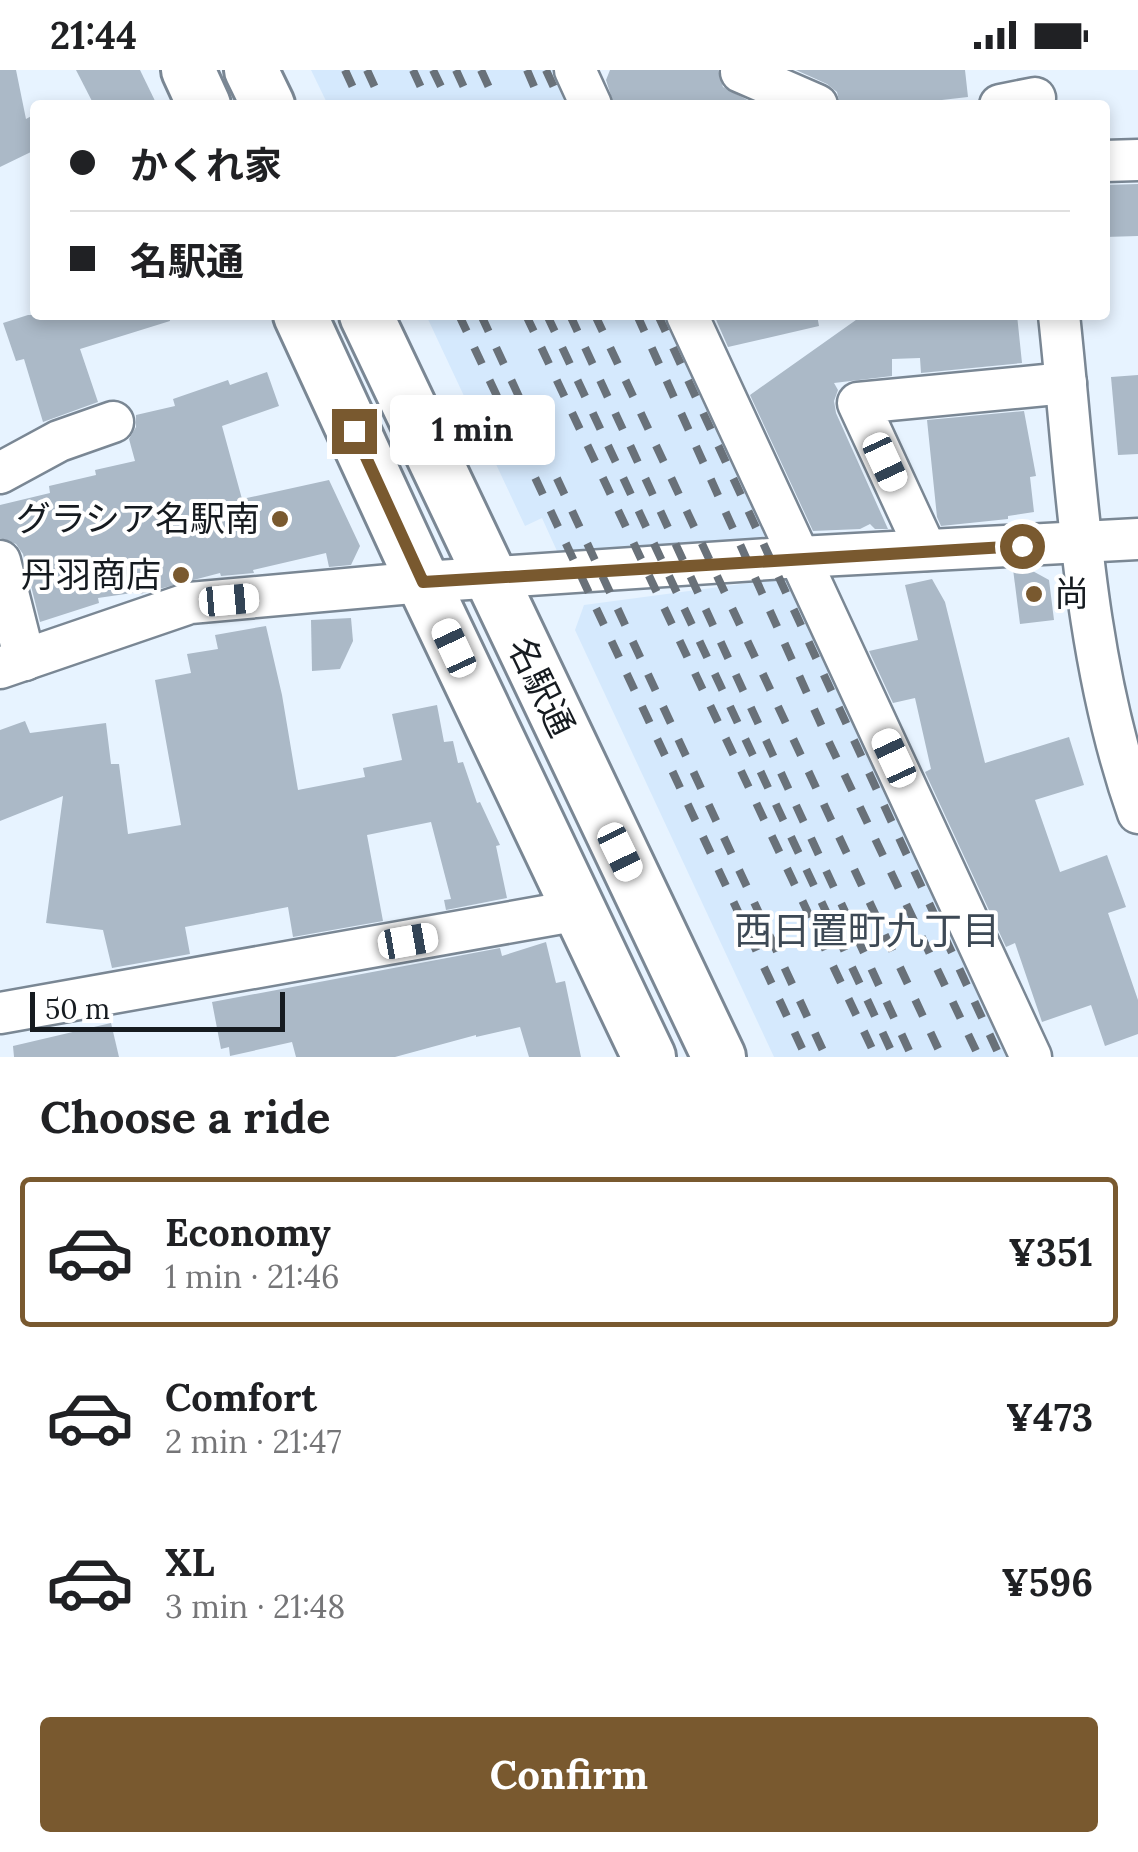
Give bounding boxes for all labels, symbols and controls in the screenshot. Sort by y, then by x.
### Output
text: 21:44 [50,11,137,59]
text: かくれ家 [130,141,282,189]
text: 名駅通 [130,237,244,285]
callout: 1 min [389,396,554,466]
route end [332,409,377,454]
text: 1 min [432,409,513,450]
car [859,428,911,496]
place label: グラシア名駅南 [16,496,260,541]
marker: グラシア名駅南 [269,508,291,530]
route start [1000,524,1045,569]
place label: 丹羽商店 [21,552,161,597]
marker: 丹羽商店 [170,564,192,586]
place label: 尚 [1054,571,1089,616]
car [198,582,260,618]
marker: 尚 [1023,583,1045,605]
car [428,614,480,682]
street label: 名駅通 [498,630,585,744]
car [868,724,920,792]
car [593,818,647,886]
district label: 西日置町九丁目 [734,906,1000,954]
car [376,921,440,961]
scale bar [30,987,285,1031]
text: 50 m [45,991,110,1027]
text: Choose a ride [40,1088,330,1145]
icon: car [45,1207,135,1297]
text: Economy [165,1208,331,1256]
text: ¥351 [1008,1228,1093,1276]
text: 1 min · 21:46 [165,1256,340,1297]
icon: car [45,1372,135,1462]
text: Comfort [165,1373,317,1421]
text: ¥473 [1006,1393,1093,1441]
text: 2 min · 21:47 [165,1421,341,1462]
icon: car [45,1537,135,1627]
text: XL [165,1538,215,1586]
text: ¥596 [1001,1558,1093,1606]
text: 3 min · 21:48 [165,1586,345,1627]
button: Confirm [40,1717,1098,1832]

